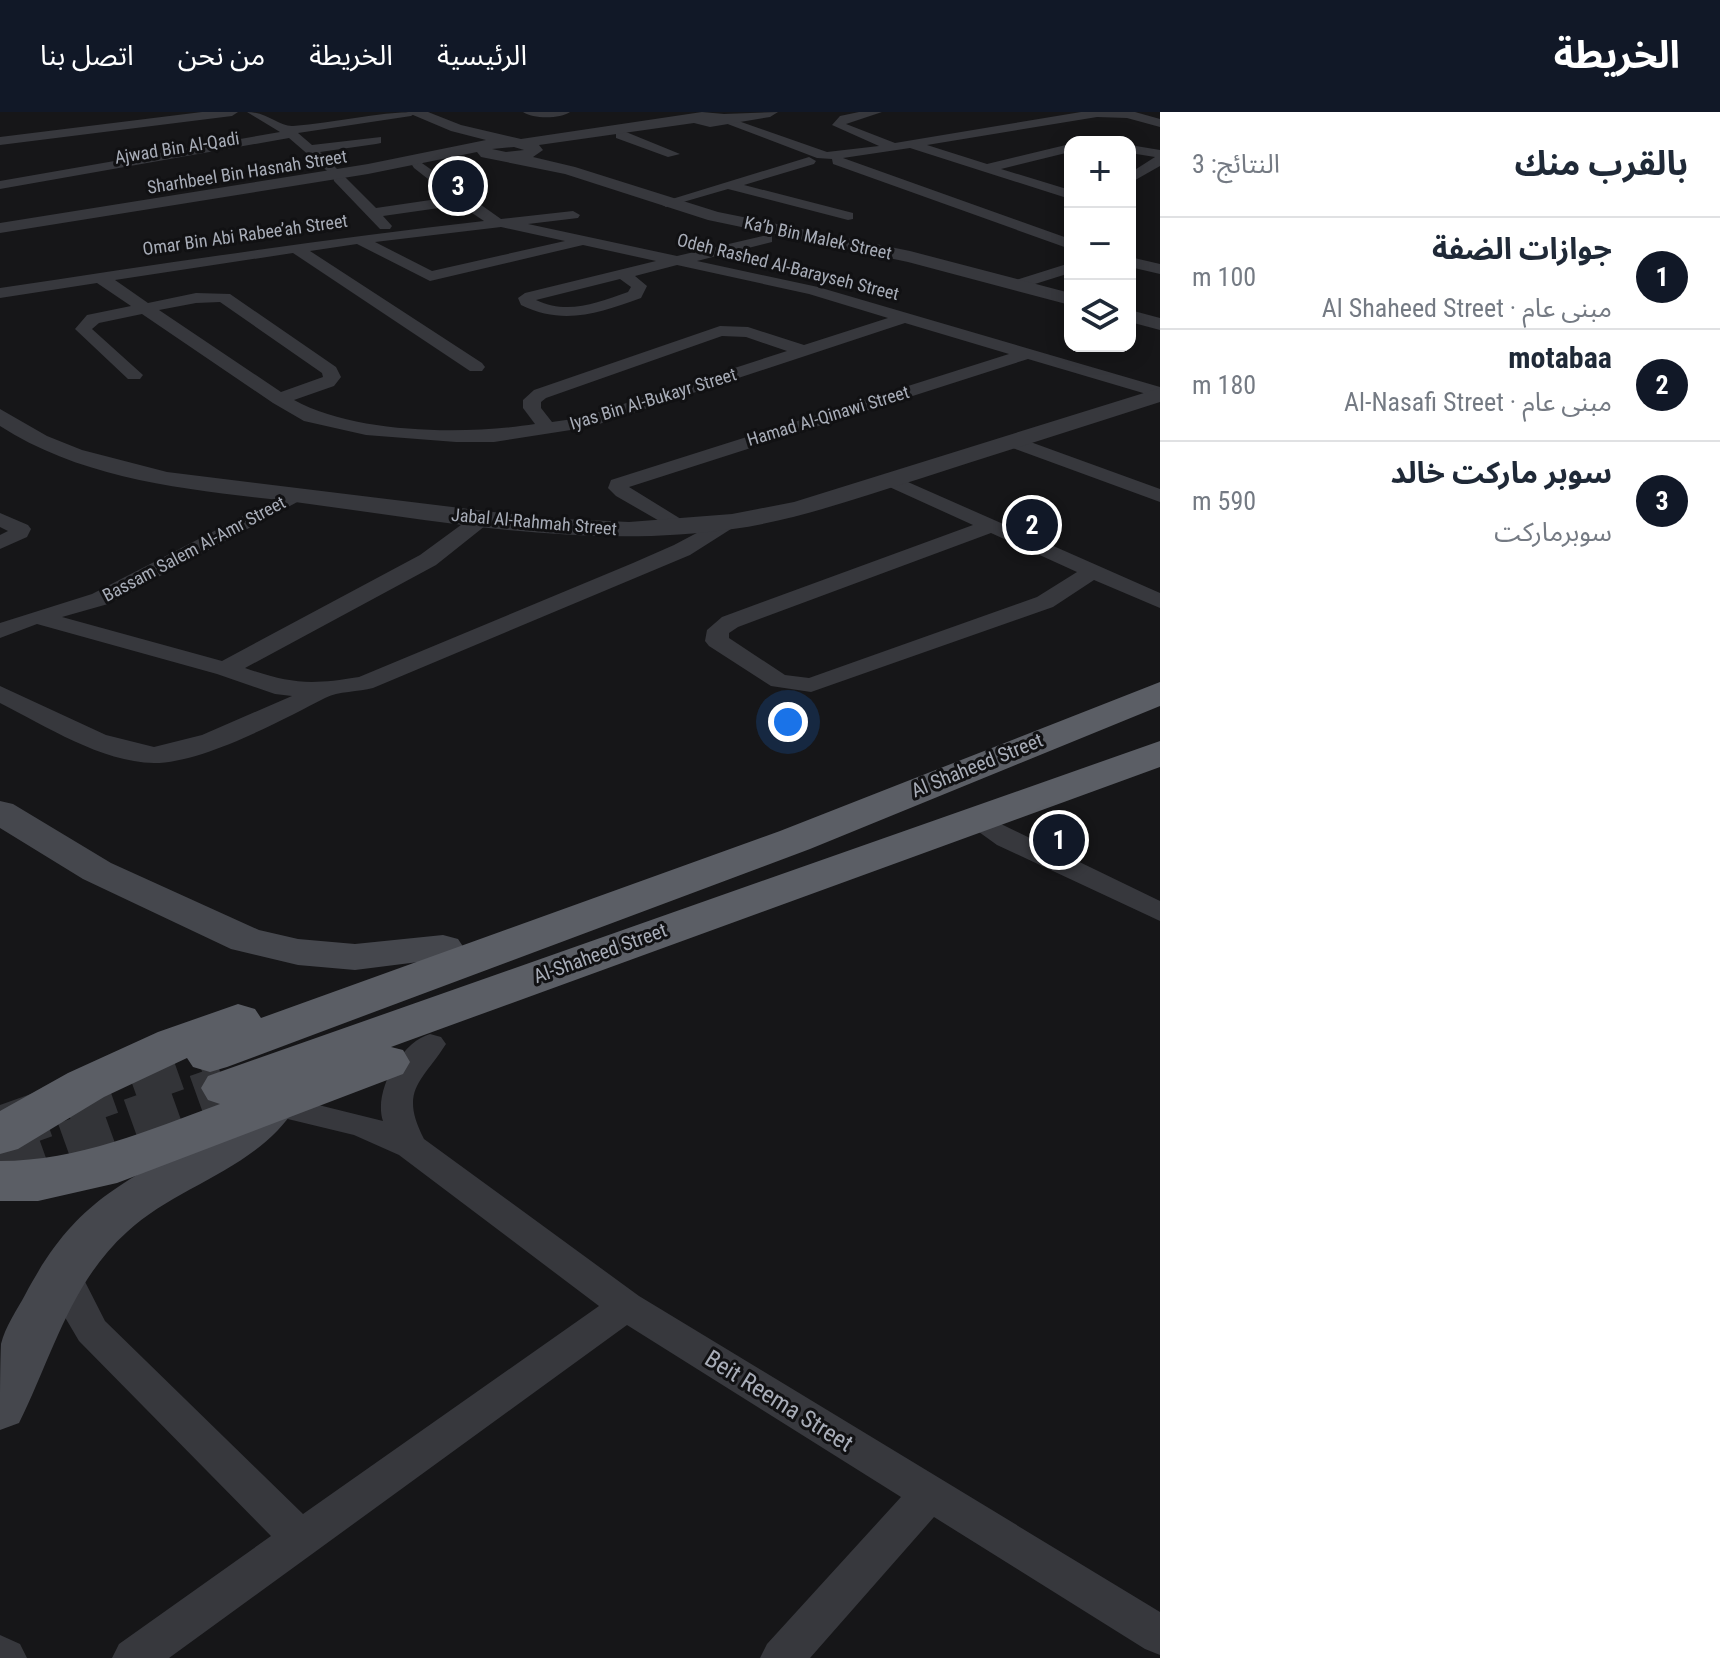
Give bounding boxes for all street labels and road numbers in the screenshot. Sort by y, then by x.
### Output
street label: Ajwad Bin Al-Qadi [113,127,241,168]
street label: Sharhbeel Bin Hasnah Street [146,145,348,198]
street label: Omar Bin Abi Rabee’ah Street [141,210,349,259]
street label: Ka’b Bin Malek Street [742,212,894,263]
street label: Odeh Rashed Al-Barayseh Street [675,229,901,304]
street label: Iyas Bin Al-Bukayr Street [567,363,739,434]
street label: Hamad Al-Qinawi Street [744,381,911,450]
street label: Bassam Salem Al-Amr Street [99,491,289,606]
street label: Jabal Al-Rahmah Street [450,504,618,539]
street label: Al Shaheed Street [908,728,1047,802]
street label: Al-Shaheed Street [530,918,670,988]
street label: Beit Reema Street [700,1344,858,1458]

